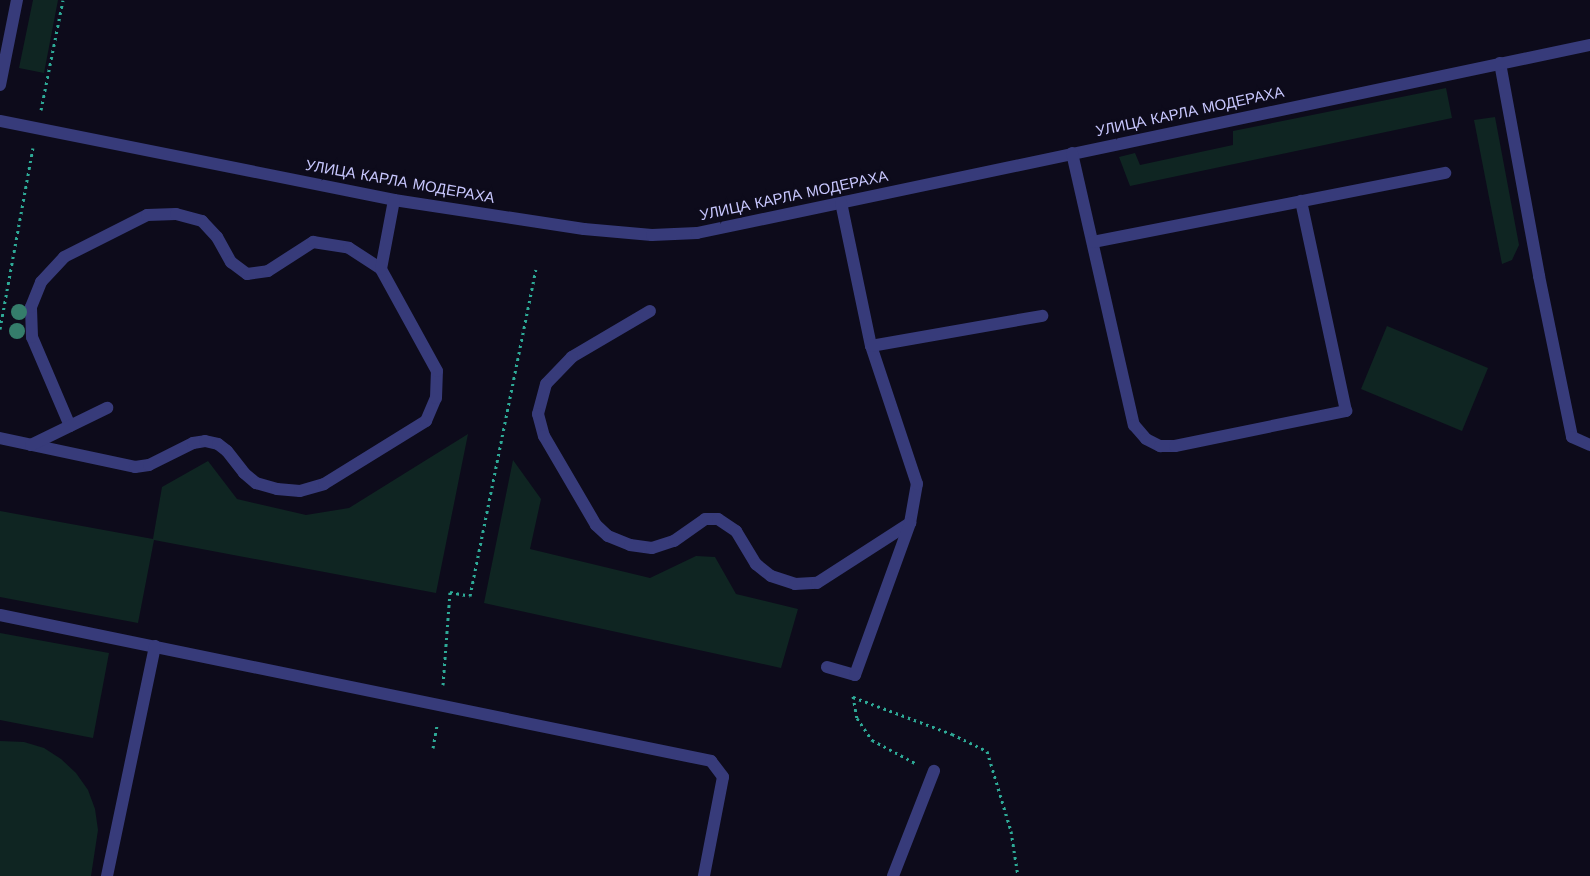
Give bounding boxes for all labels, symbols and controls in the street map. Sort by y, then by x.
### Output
street label: УЛИЦА КАРЛА МОДЕРАХА [1094,83,1286,141]
street label: УЛИЦА КАРЛА МОДЕРАХА [304,156,496,208]
street label: УЛИЦА КАРЛА МОДЕРАХА [698,167,890,225]

